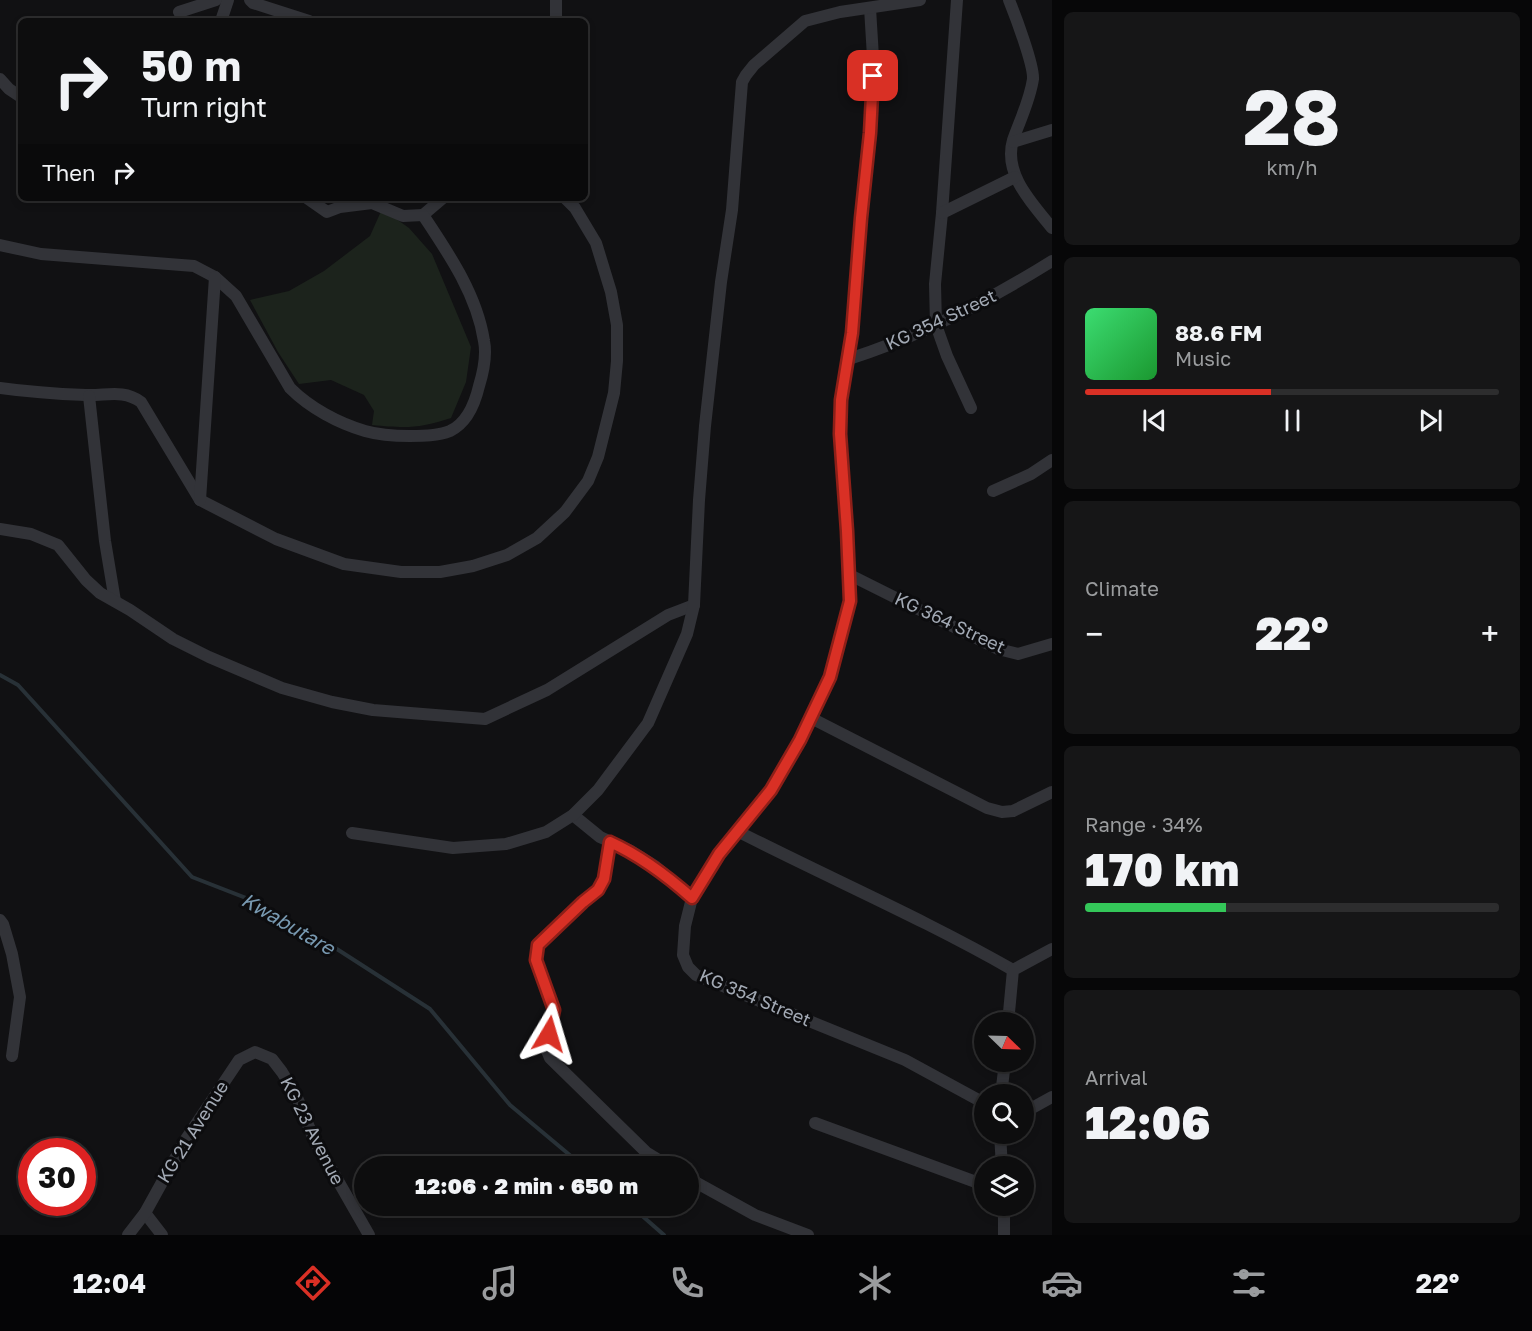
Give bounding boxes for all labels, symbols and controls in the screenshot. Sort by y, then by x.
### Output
text: 50 m [141,40,241,90]
icon: right [42,42,120,120]
pin [847,50,898,101]
icon: arrive [856,59,889,92]
text: 28 [1243,69,1341,162]
text: Turn right [141,91,267,123]
text: km/h [1267,155,1317,179]
icon: right [107,156,140,189]
text: Then [42,159,95,186]
street label: KG 354 Street [882,284,999,354]
text: 88.6 FM [1175,319,1262,346]
text: Music [1175,346,1231,370]
icon: previous [1138,404,1171,437]
icon: pause [1276,404,1309,437]
icon: next [1414,404,1447,437]
text: Climate [1085,576,1159,600]
street label: KG 364 Street [892,587,1009,657]
text: 22° [1255,606,1329,660]
text: − [1085,614,1103,653]
text: + [1481,614,1499,653]
text: Range · 34% [1085,812,1203,836]
text: 170 km [1085,842,1240,896]
water label: Kwabutare [238,887,340,960]
street label: KG 354 Street [696,964,814,1030]
position arrow [517,1002,581,1066]
north arrow [974,1012,1034,1072]
map controls [974,1012,1034,1216]
text: Arrival [1085,1065,1148,1089]
street label: KG 23 Avenue [276,1073,350,1188]
street label: KG 21 Avenue [152,1076,232,1187]
button: search [974,1084,1034,1144]
text: 12:06 [1085,1095,1210,1149]
speed limit sign: 30 [18,1138,96,1216]
button: layers [974,1156,1034,1216]
text: 12:06 · 2 min · 650 m [415,1172,638,1199]
icon: directions [292,1262,334,1304]
icon: music [479,1262,521,1304]
icon: phone [666,1262,708,1304]
icon: climate [854,1262,896,1304]
icon: car [1041,1262,1083,1304]
icon: filters [1228,1262,1270,1304]
text: 12:04 [73,1267,146,1299]
text: 22° [1416,1267,1459,1299]

